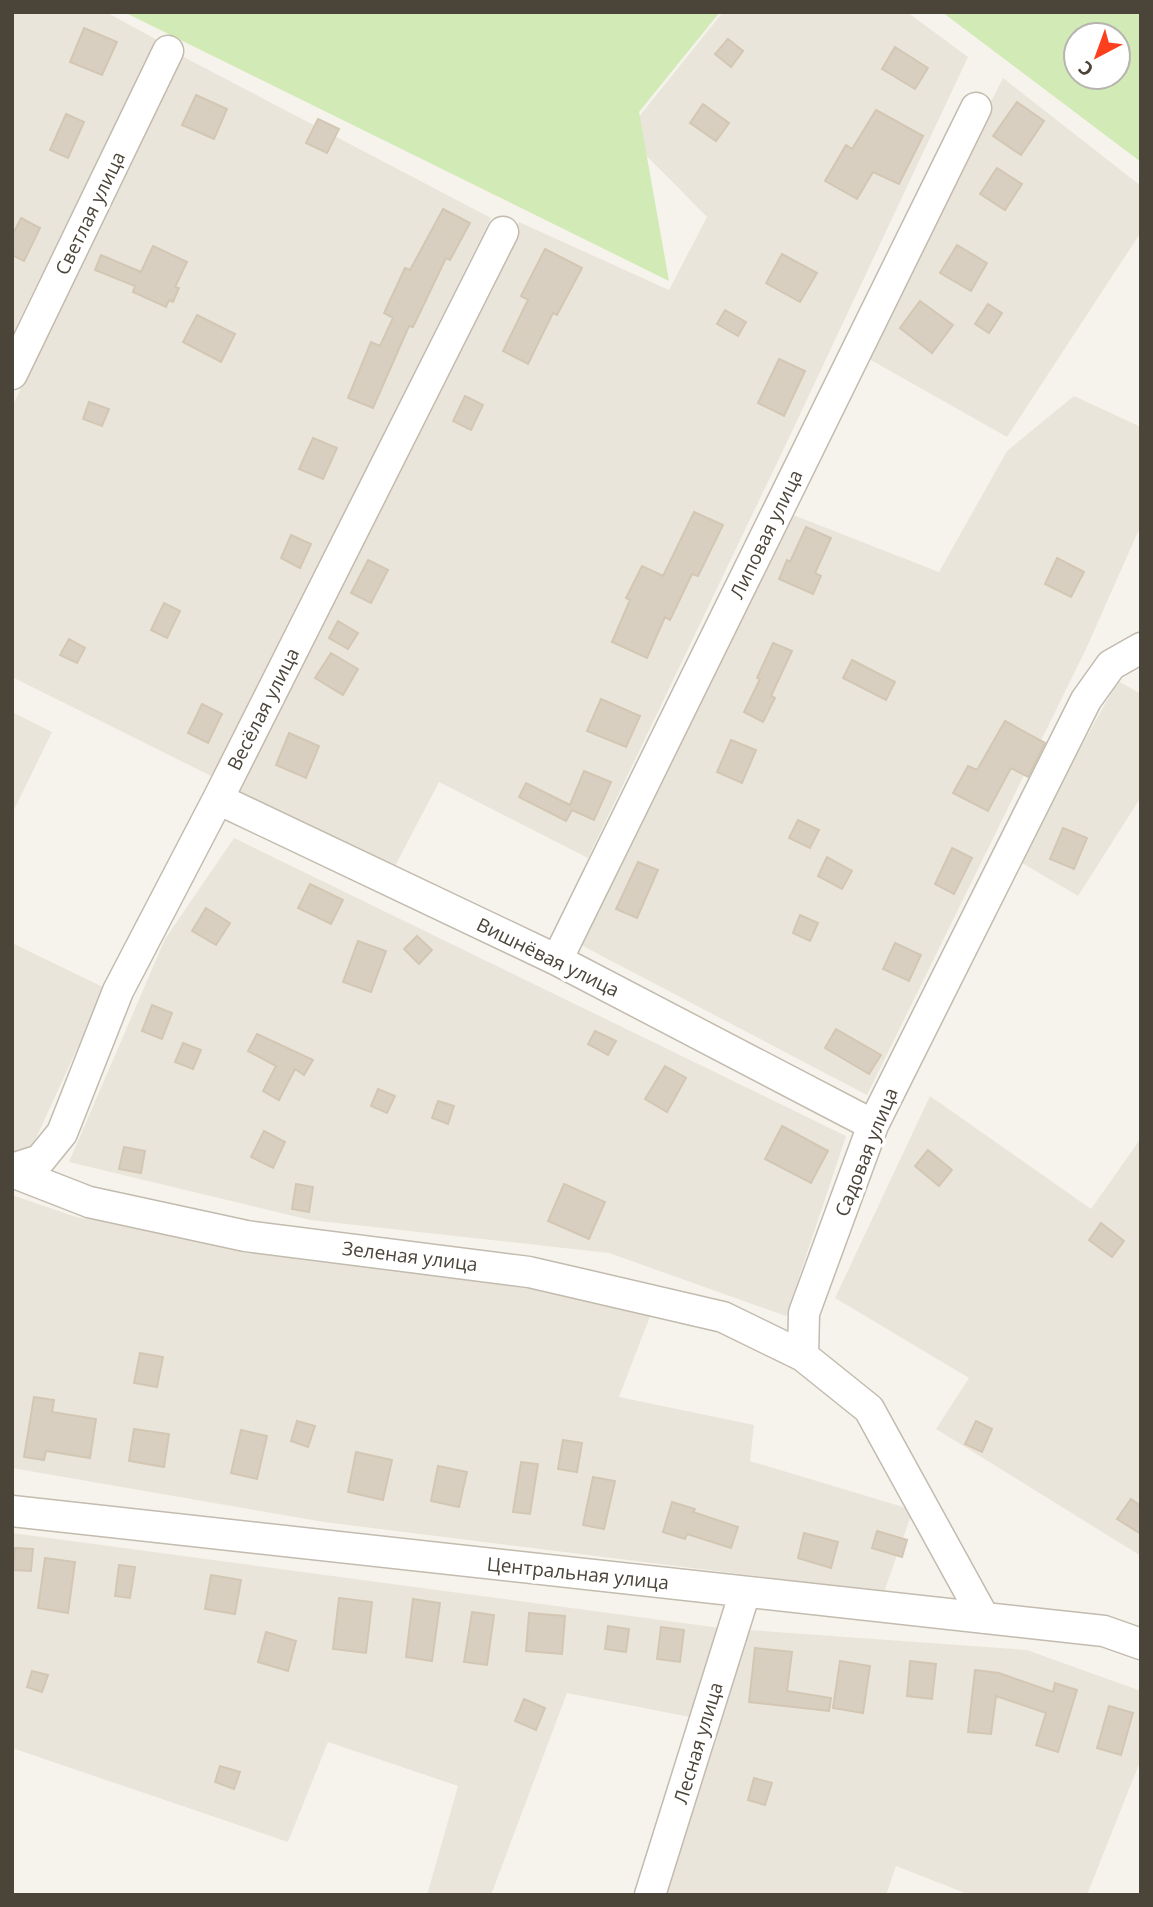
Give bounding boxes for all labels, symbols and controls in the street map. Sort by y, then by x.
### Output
north arrow [1062,21,1132,91]
text: С [1073,55,1099,83]
street label: Светлая улица [49,147,131,279]
street label: Липовая улица [724,465,808,603]
street label: Весёлая улица [221,643,305,775]
street label: Вишнёвая улица [472,911,624,1003]
street label: Садовая улица [828,1084,904,1220]
street label: Зеленая улица [341,1235,479,1277]
street label: Центральная улица [486,1551,670,1595]
street label: Лесная улица [667,1679,729,1807]

